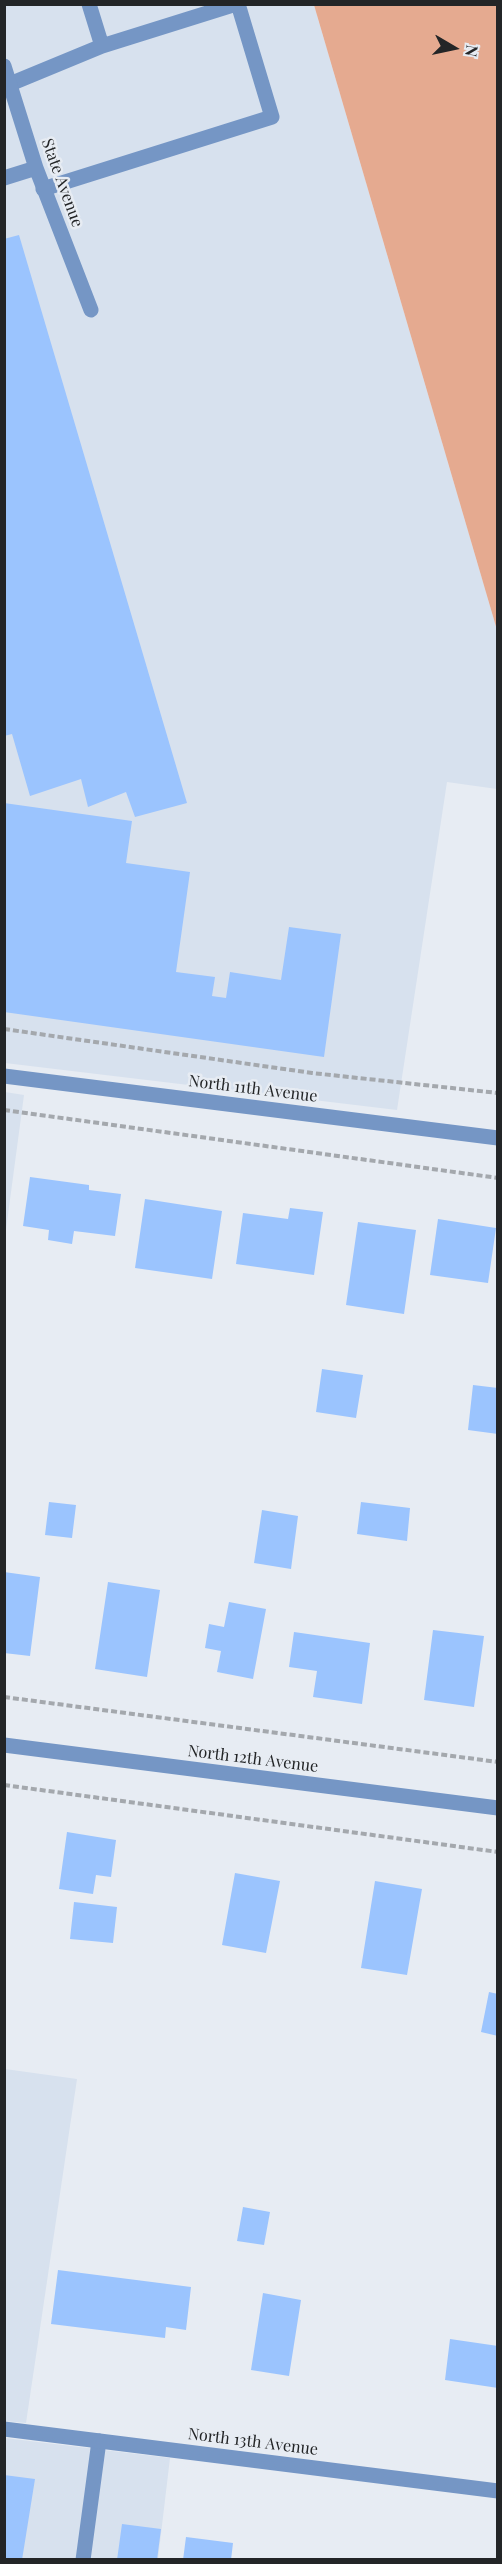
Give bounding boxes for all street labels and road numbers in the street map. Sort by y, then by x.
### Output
street label: State Avenue [37,136,87,230]
street label: North 11th Avenue [187,1072,319,1106]
street label: North 12th Avenue [187,1741,319,1777]
street label: North 13th Avenue [187,2425,319,2459]

